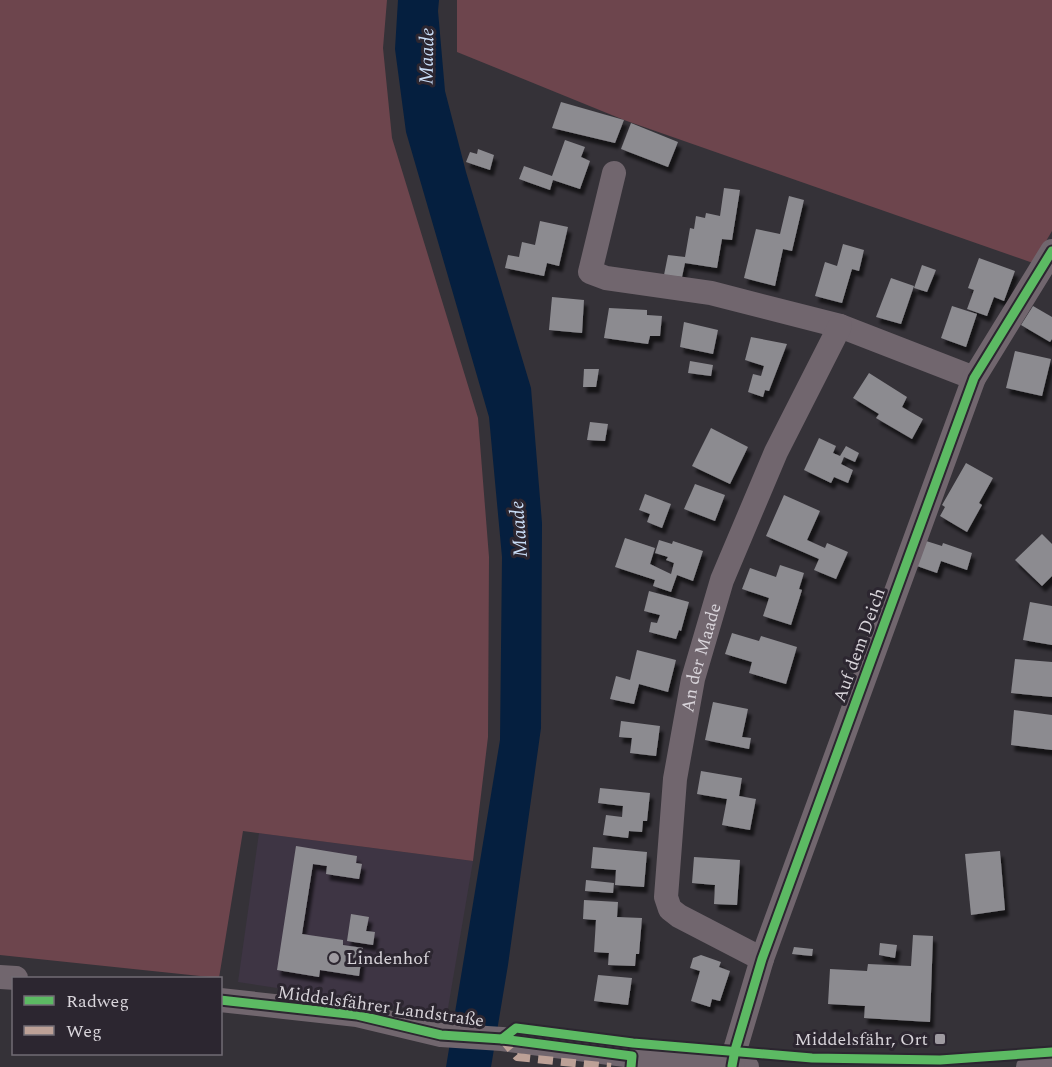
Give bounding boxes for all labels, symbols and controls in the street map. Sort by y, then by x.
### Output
water label: Maade [412,27,442,85]
water label: Maade [502,499,536,558]
street label: Auf dem Deich [826,584,893,706]
street label: An der Maade [674,600,729,715]
place label: Lindenhof [346,945,431,972]
marker: Lindenhof [327,951,341,965]
legend [12,977,222,1055]
street label: Middelsfährer Landstraße [276,979,486,1034]
text: Radweg [66,988,129,1015]
text: Weg [66,1018,102,1045]
place label: Middelsfähr, Ort [795,1026,928,1053]
marker: Middelsfähr, Ort [933,1032,947,1046]

